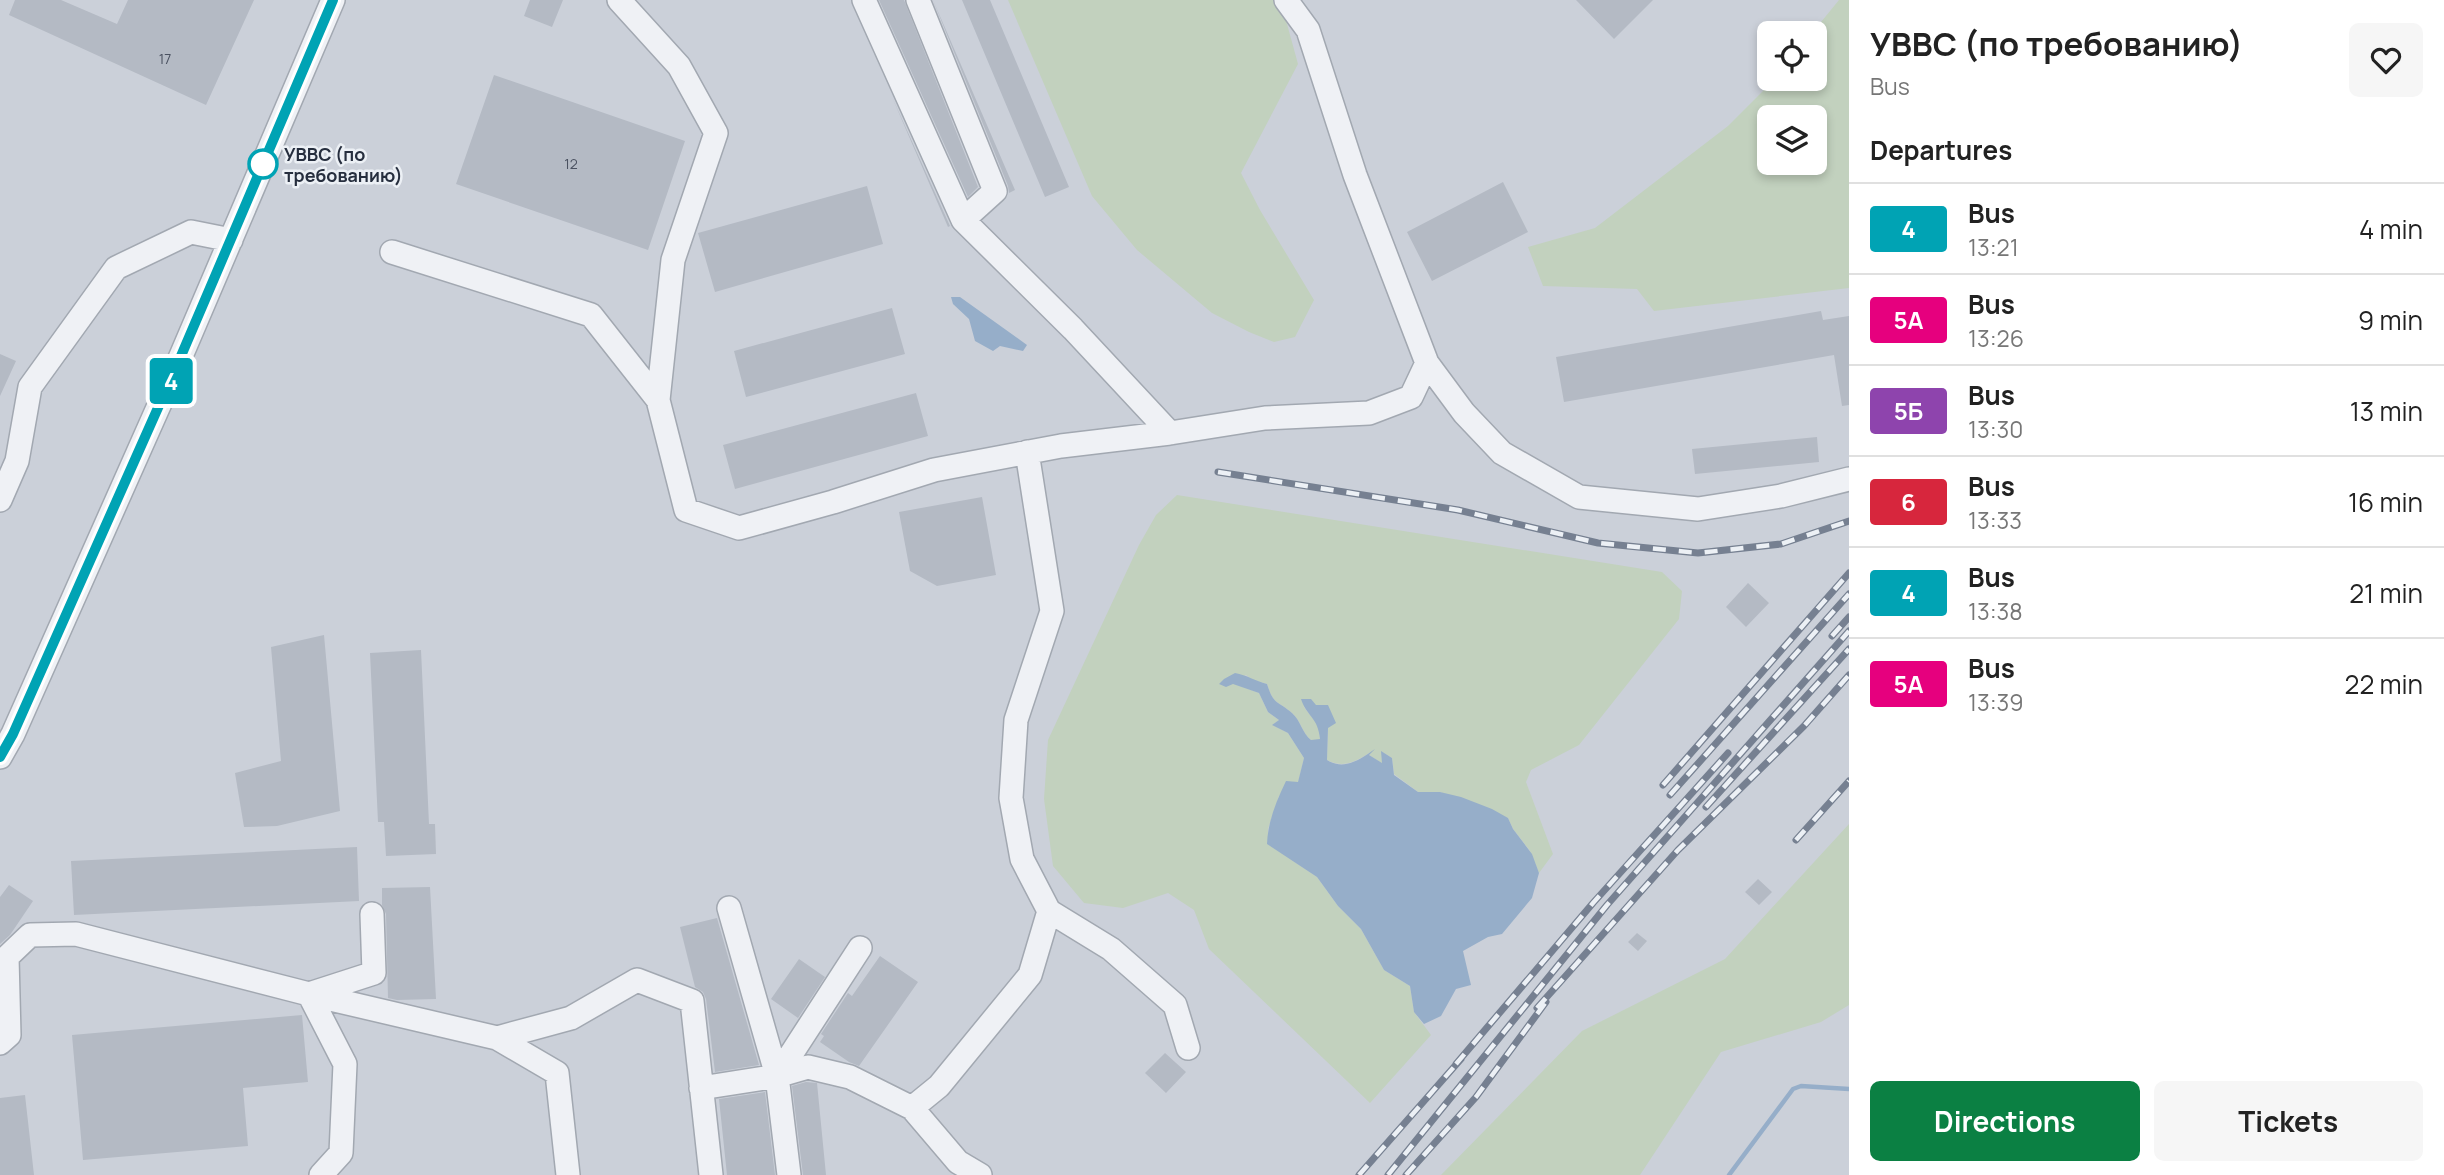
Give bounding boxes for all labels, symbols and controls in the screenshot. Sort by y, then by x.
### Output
map controls [1757,21,1827,175]
button: locate [1757,21,1827,91]
text: УВВС (по требованию) [1870,21,2243,66]
button: heart [2349,23,2423,97]
house number: 17 [159,49,171,68]
text: Bus [1870,70,1910,102]
button: layers [1757,105,1827,175]
text: Departures [1870,132,2012,168]
place label: УВВС (по требованию) [284,142,403,187]
marker: УВВС (по требованию) [248,149,278,179]
house number: 12 [564,154,578,173]
text: Bus [1968,195,2015,231]
text: 4 min [2359,211,2423,247]
text: 4 [1901,212,1916,245]
text: 13:21 [1968,231,2019,263]
text: Bus [1968,286,2015,322]
text: 9 min [2358,302,2423,338]
text: 5А [1893,303,1924,336]
text: 13:26 [1968,322,2024,354]
line badge: 4 [148,358,194,404]
text: 4 [164,364,178,397]
text: Bus [1968,377,2015,413]
text: 13 min [2350,393,2423,429]
text: 5Б [1894,394,1923,427]
text: 13:30 [1968,413,2023,445]
text: Bus [1968,468,2015,504]
text: 16 min [2348,484,2423,520]
text: 6 [1901,485,1916,518]
text: 13:33 [1968,504,2022,536]
text: Bus [1968,559,2015,595]
text: 21 min [2349,575,2423,611]
text: 4 [1901,576,1916,609]
text: 13:38 [1968,595,2023,627]
text: Bus [1968,650,2015,686]
text: 22 min [2345,666,2423,702]
text: 5А [1893,667,1924,700]
text: 13:39 [1968,686,2024,718]
button: Directions [1870,1081,2140,1161]
button: Tickets [2154,1081,2423,1161]

